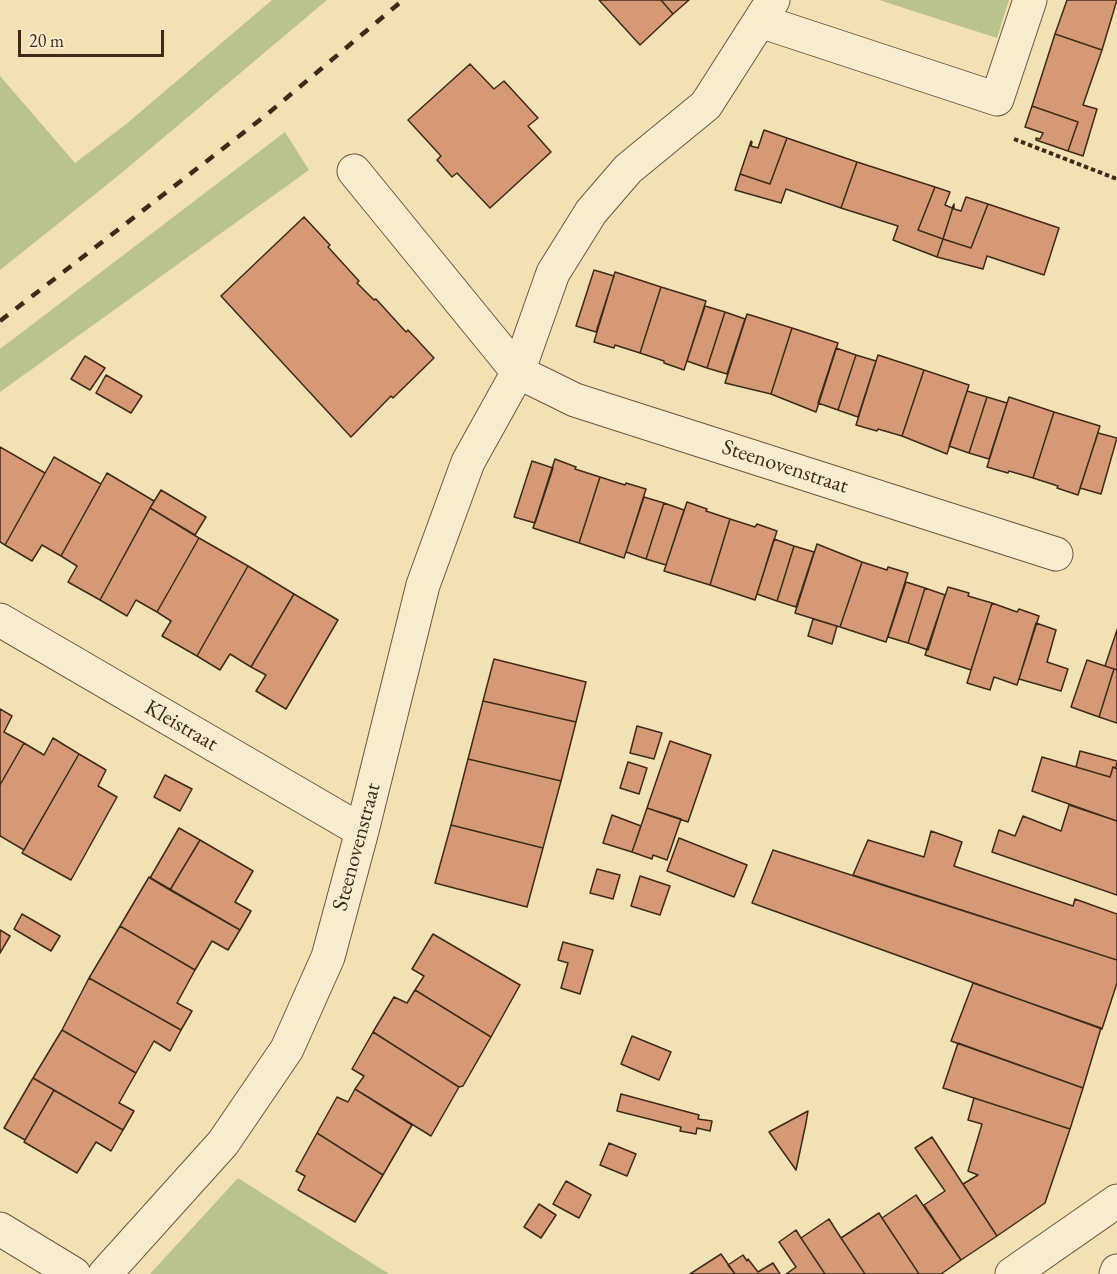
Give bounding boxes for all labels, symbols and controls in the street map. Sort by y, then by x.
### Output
scale bar [21,18,166,56]
text: 20 m [29,29,64,52]
street label: Steenovenstraat [718,434,852,500]
street label: Kleistraat [140,695,222,757]
street label: Steenovenstraat [327,780,387,914]

